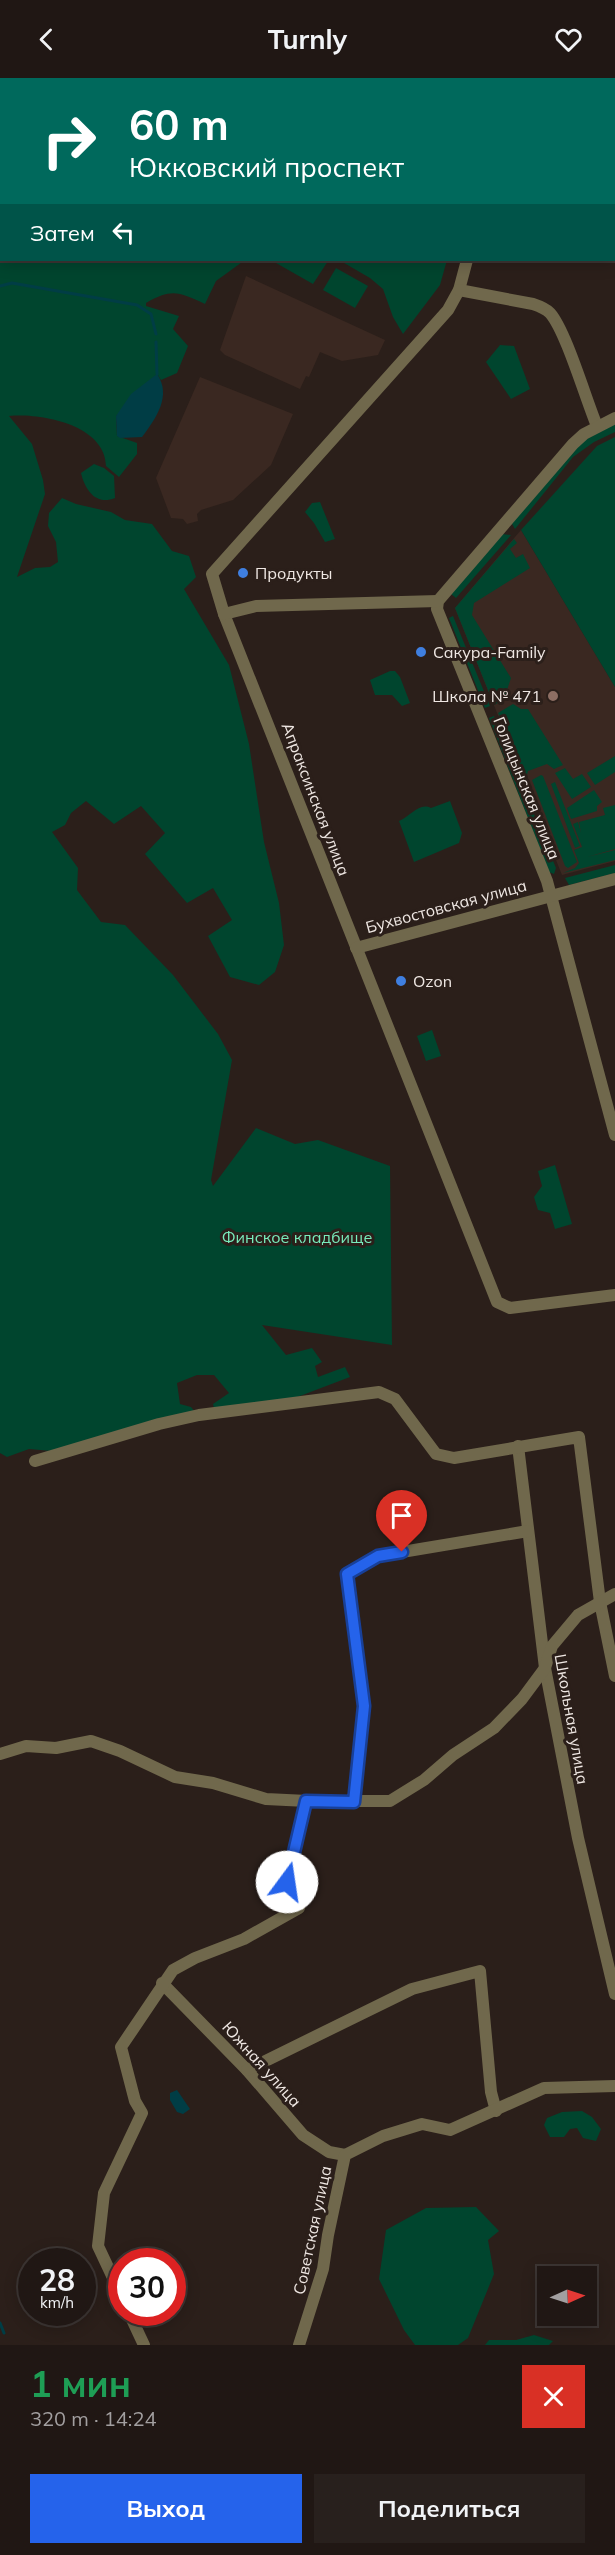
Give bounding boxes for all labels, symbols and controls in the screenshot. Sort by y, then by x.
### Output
text: Turnly [268,22,347,56]
icon: back [30,23,63,56]
icon: heart [552,23,585,56]
text: 60 m [129,98,229,151]
icon: right [30,102,108,180]
text: Юкковский проспект [129,150,404,184]
icon: left [107,216,140,249]
text: Затем [30,219,95,247]
place label: Продукты [255,563,332,583]
marker: Продукты [236,566,250,580]
place label: Сакура-Family [433,642,546,662]
marker: Сакура-Family [414,645,428,659]
place label: Школа № 471 [432,686,541,706]
marker: Школа № 471 [546,689,560,703]
street label: Голицынская улица [489,714,565,862]
street label: Апраксинская улица [278,720,354,878]
street label: Бухвостовская улица [363,875,529,937]
place label: Ozon [413,971,452,991]
marker: Ozon [394,974,408,988]
park label: Финское кладбище [222,1227,372,1247]
pin [376,1490,427,1552]
icon: arrive [385,1499,418,1532]
street label: Школьная улица [551,1652,593,1786]
position arrow [255,1850,319,1914]
street label: Южная улица [218,2017,306,2111]
street label: Советская улица [289,2164,335,2296]
speed limit sign: 30 [108,2248,186,2326]
text: 28 [39,2261,75,2299]
north arrow [537,2266,597,2326]
map controls [537,2266,597,2326]
text: km/h [40,2293,74,2312]
text: 1 мин [30,2361,131,2406]
button: close [522,2365,585,2428]
text: 320 m · 14:24 [30,2406,156,2431]
button: Выход [30,2474,302,2543]
button: Поделиться [314,2474,585,2543]

